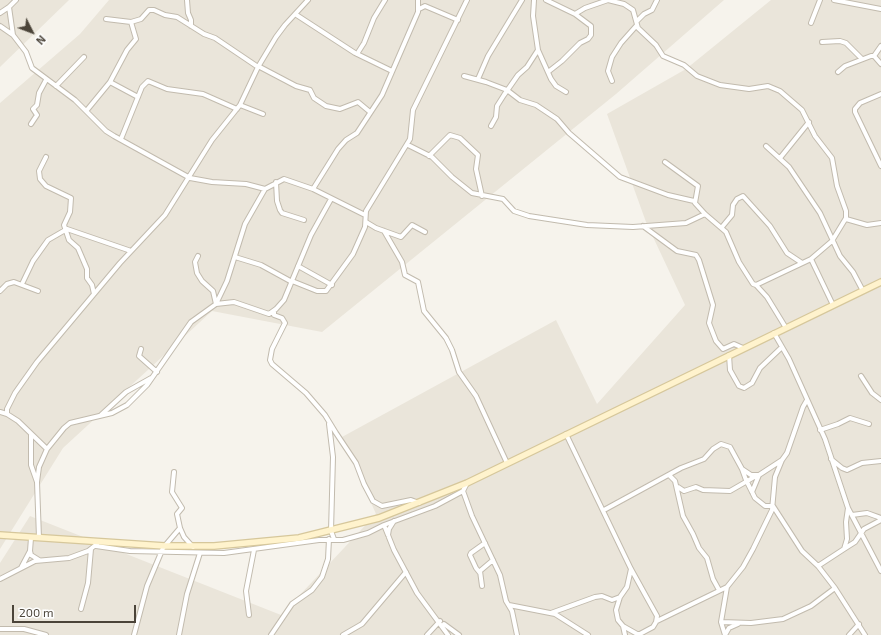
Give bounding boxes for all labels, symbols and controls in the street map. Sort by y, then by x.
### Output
north arrow [12,12,52,52]
text: N [34,33,49,48]
scale bar [14,597,138,623]
text: 200 m [19,605,53,619]

